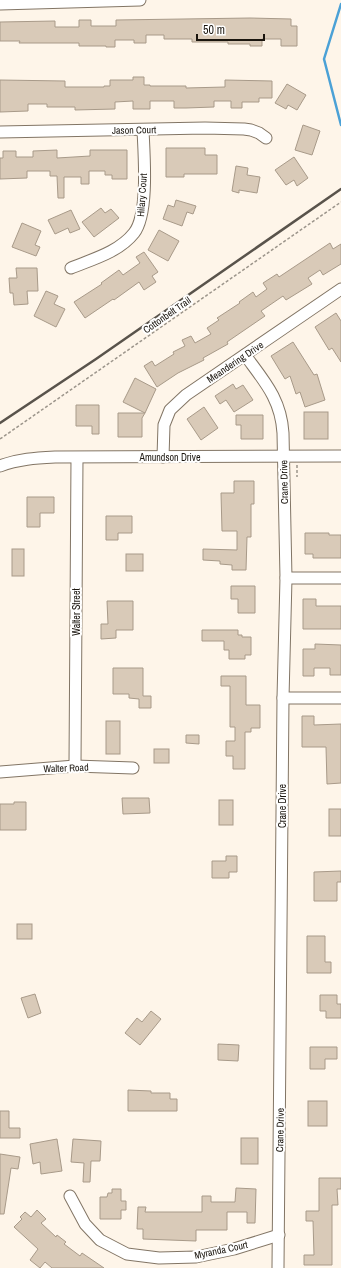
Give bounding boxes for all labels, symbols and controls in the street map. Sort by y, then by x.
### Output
scale bar [197,16,264,42]
text: 50 m [203,22,225,38]
street label: Jason Court [112,123,157,137]
street label: Hilary Court [134,172,150,217]
street label: Cottonbelt Trail [140,294,194,336]
street label: Meandering Drive [204,338,266,386]
street label: Amundson Drive [138,451,201,464]
street label: Crane Drive [277,459,291,504]
street label: Walter Street [70,588,83,636]
street label: Walter Road [43,761,89,775]
street label: Crane Drive [276,783,289,828]
street label: Crane Drive [273,1107,287,1152]
street label: Myranda Court [193,1238,250,1262]

